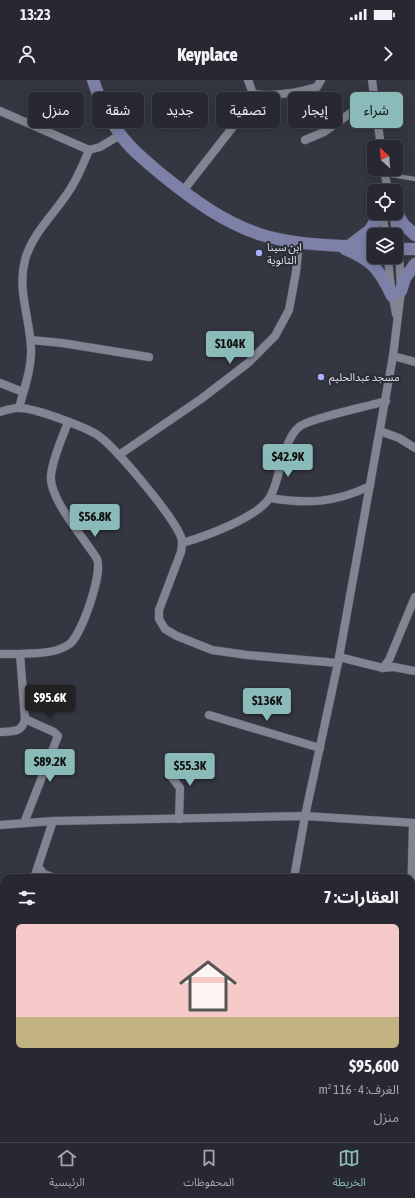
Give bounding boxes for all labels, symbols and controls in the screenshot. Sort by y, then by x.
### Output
text: 13:23 [20,6,51,23]
icon: person [16,43,38,65]
icon: forward [377,43,399,65]
text: Keyplace [177,44,238,65]
chip: منزل [28,92,84,128]
chip: شقة [92,92,144,128]
chip: جديد [152,92,208,128]
chip: تصفية [216,92,280,128]
chip: إيجار [288,92,342,128]
chip: شراء [350,92,403,128]
north arrow [367,140,403,176]
map controls [367,140,403,264]
button: locate [367,184,403,220]
button: layers [367,228,403,264]
place label: ابن سينا الثانوية [267,241,302,267]
marker: ابن سينا الثانوية [254,248,264,258]
pin: $104K [202,331,258,365]
text: $104K [215,336,245,351]
place label: مسجد عبدالحليم [329,371,400,386]
marker: مسجد عبدالحليم [316,372,326,382]
pin: $42.9K [255,444,321,478]
text: $42.9K [272,449,304,464]
pin: $56.8K [62,504,128,538]
text: $56.8K [79,509,111,524]
pin: $95.6K [17,685,83,719]
pin: $136K [239,688,295,722]
text: $95.6K [34,690,66,705]
text: $136K [252,693,282,708]
pin: $89.2K [17,749,83,783]
pin: $55.3K [157,753,223,787]
text: $89.2K [34,754,66,769]
text: $55.3K [174,758,206,773]
icon: filters [16,887,38,909]
text: العقارات: 7 [324,887,399,907]
icon: home [172,950,244,1022]
text: $95,600 [349,1056,399,1076]
text: الغرف: 4 · 116 m² [318,1082,399,1097]
text: منزل [374,1110,399,1125]
tab: الرئيسية [49,1147,85,1194]
tab: المحفوظات [183,1147,234,1194]
tab: الخريطة [333,1147,366,1194]

